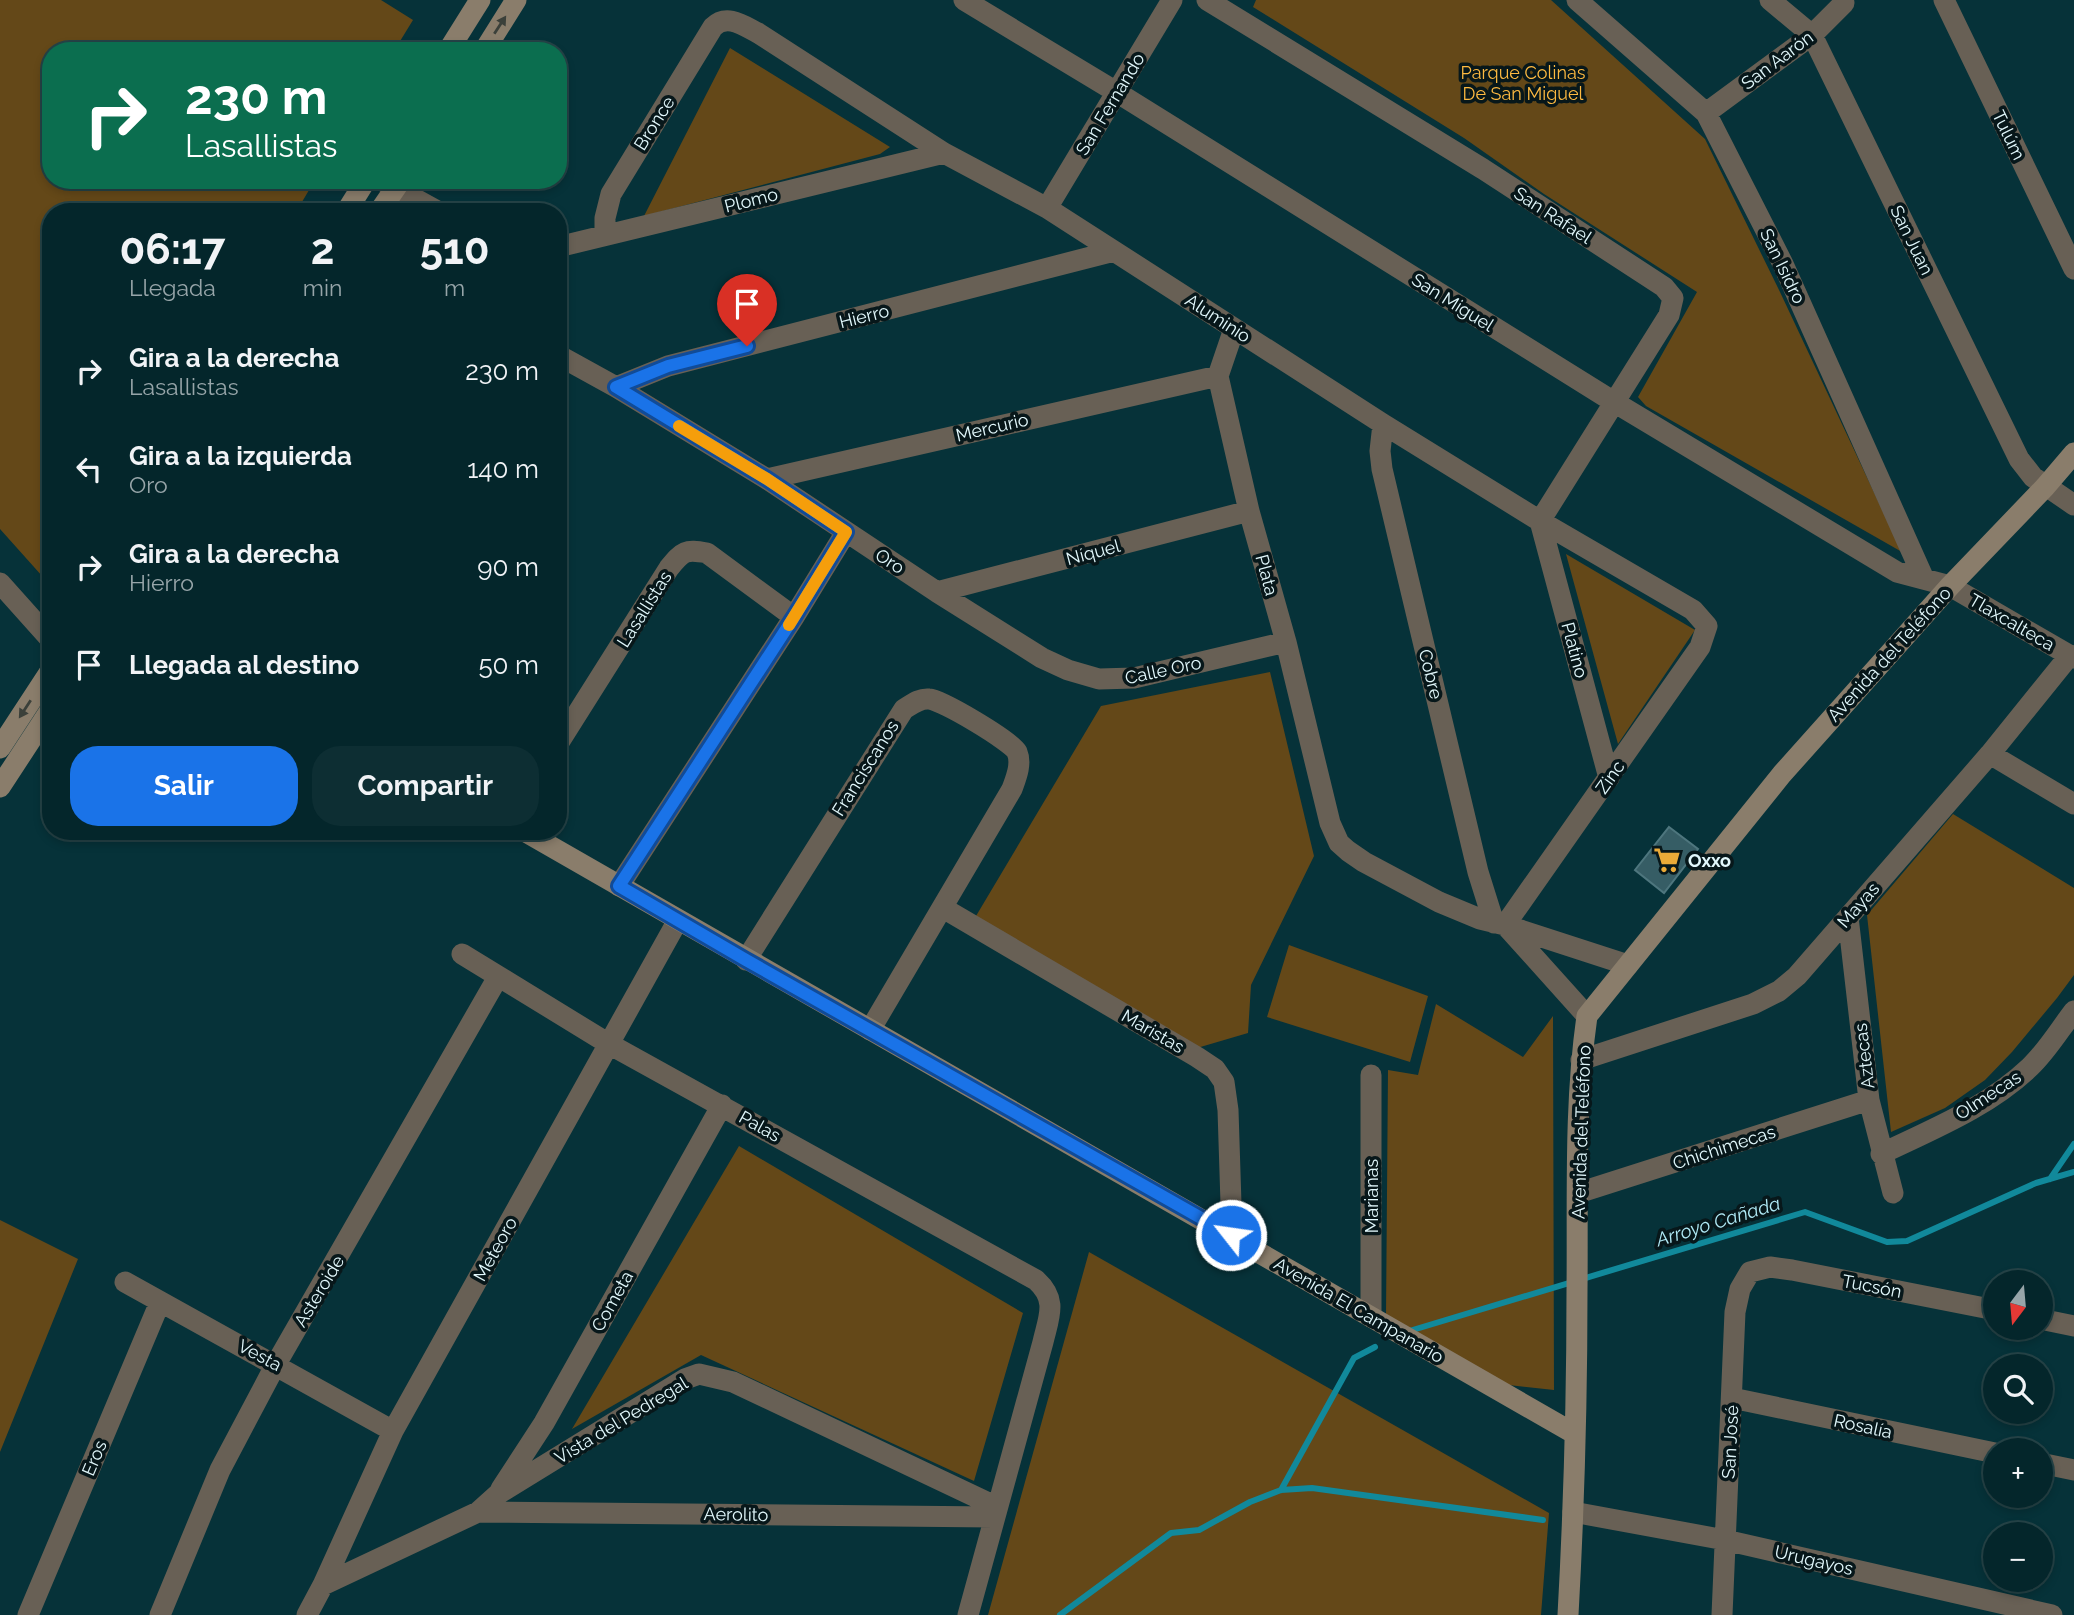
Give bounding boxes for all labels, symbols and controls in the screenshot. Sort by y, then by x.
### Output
one-way arrow [494,16,507,35]
street label: San Aarón [1737,26,1817,94]
street label: San Fernando [1071,49,1149,159]
park label: Parque Colinas De San Miguel [1461,62,1586,104]
text: 230 m [185,68,327,125]
icon: right [70,70,161,161]
street label: Bronce [629,92,679,154]
street label: Tulúm [1988,107,2030,163]
text: Lasallistas [185,127,337,164]
street label: San Rafael [1510,182,1596,248]
street label: Plomo [722,183,780,217]
street label: San Juan [1886,202,1938,278]
text: 06:17 [119,225,225,274]
text: 2 [311,225,334,274]
text: 510 [420,225,490,274]
street label: San Isidro [1756,225,1810,307]
street label: San Miguel [1408,269,1498,336]
text: Llegada [129,274,216,301]
text: min [303,274,342,301]
text: m [444,274,465,301]
pin [717,274,777,346]
icon: arrive [728,285,766,323]
street label: Aluminio [1182,289,1255,347]
street label: Hierro [837,300,891,332]
text: Gira a la derecha [129,343,339,373]
icon: right [70,352,108,390]
text: 230 m [465,356,539,386]
text: Lasallistas [129,373,239,400]
street label: Mercurio [954,408,1031,446]
text: Gira a la izquierda [129,441,352,471]
icon: left [70,450,108,488]
text: 140 m [467,454,539,484]
text: Oro [129,471,168,498]
street label: Níquel [1064,535,1122,569]
text: Gira a la derecha [129,539,339,569]
street label: Oro [872,544,909,578]
icon: right [70,548,108,586]
text: 90 m [477,552,539,582]
street label: Plata [1251,552,1283,598]
street label: Lasallistas [612,567,676,651]
text: Hierro [129,569,194,596]
street label: Avenida del Teléfono [1823,582,1955,726]
street label: Tlaxcalteca [1966,589,2058,655]
street label: Platino [1557,620,1593,681]
icon: arrive [70,646,108,684]
street label: Cobre [1415,647,1447,702]
text: Llegada al destino [129,650,359,680]
text: 50 m [478,650,539,680]
street label: Calle Oro [1123,652,1203,688]
one-way arrow [19,699,32,719]
street label: Franciscanos [827,716,903,820]
button: Salir [70,746,298,826]
button: Compartir [312,746,539,826]
street label: Zinc [1591,756,1629,798]
supermarket icon: Oxxo [1652,845,1682,875]
place label: Oxxo [1688,850,1731,871]
street label: Mayas [1833,878,1884,932]
street label: Maristas [1118,1005,1188,1057]
street label: Aztecas [1850,1022,1878,1090]
street label: Avenida del Teléfono [1567,1044,1595,1219]
street label: Olmecas [1951,1066,2025,1124]
street label: Palas [736,1106,785,1146]
street label: Chichimecas [1670,1120,1778,1173]
street label: Marianas [1361,1158,1382,1233]
water label: Arroyo Cañada [1652,1192,1783,1251]
position arrow [1194,1198,1268,1272]
street label: Meteoro [469,1213,521,1285]
street label: Asteroide [290,1251,349,1331]
street label: Avenida El Campanario [1271,1253,1448,1367]
street label: Cometa [587,1267,637,1335]
street label: Tucsón [1841,1270,1903,1302]
north arrow [1983,1270,2053,1340]
map controls [1983,1270,2053,1592]
street label: Vesta [235,1335,285,1375]
button: search [1983,1354,2053,1424]
street label: Vista del Pedregal [551,1372,691,1468]
street label: San José [1718,1404,1742,1479]
street label: Rosalía [1832,1410,1894,1442]
street label: Eros [77,1437,111,1479]
button: + [1983,1438,2053,1508]
street label: Aerolito [704,1503,769,1525]
button: − [1983,1522,2053,1592]
street label: Urugayos [1773,1541,1856,1579]

